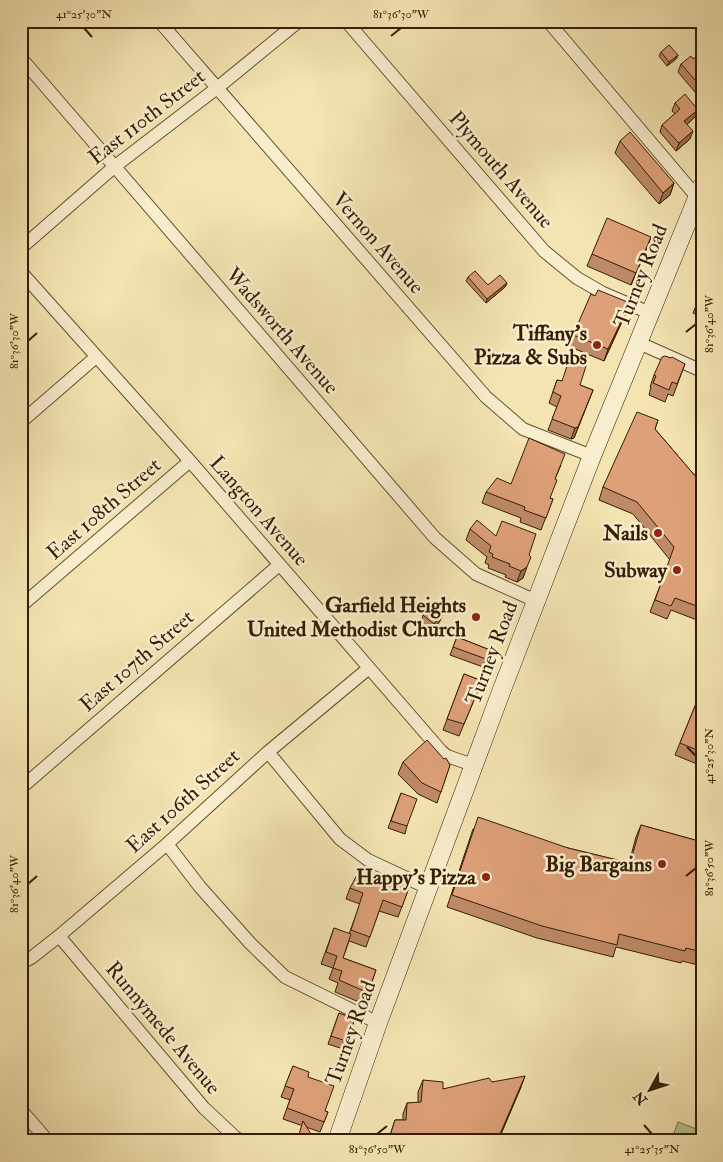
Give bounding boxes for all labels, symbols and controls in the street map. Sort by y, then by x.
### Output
text: 41°25'30"N [56,7,112,22]
text: 81°36'30"W [373,7,430,22]
street label: East 110th Street [83,63,211,171]
street label: Plymouth Avenue [443,106,560,234]
street label: Vernon Avenue [326,186,430,300]
street label: Turney Road [608,220,674,332]
street label: Wadsworth Avenue [219,261,345,400]
text: 81°36'40"W [702,294,717,353]
text: 81°36'30"W [7,312,22,369]
place label: Tiffany’s Pizza & Subs [474,320,587,371]
marker: Tiffany’s Pizza & Subs [591,339,603,351]
street label: Langton Avenue [204,450,315,572]
street label: East 108th Street [41,452,167,566]
place label: Nails [602,520,648,547]
marker: Nails [652,527,664,539]
place label: Subway [604,557,668,584]
marker: Subway [671,564,683,576]
place label: Garfield Heights United Methodist Church [247,592,466,643]
street label: Turney Road [460,597,524,709]
street label: East 107th Street [74,604,200,718]
marker: Garfield Heights United Methodist Church [470,611,482,623]
text: 41°25'30"N [702,728,717,784]
street label: East 106th Street [121,743,246,859]
text: 81°36'50"W [702,839,717,896]
place label: Big Bargains [545,851,652,878]
text: 81°36'40"W [7,854,22,913]
marker: Big Bargains [656,858,668,870]
place label: Happy's Pizza [356,864,477,891]
marker: Happy's Pizza [480,871,492,883]
street label: Runnymede Avenue [99,956,227,1100]
street label: Turney Road [320,976,383,1089]
north arrow [626,1064,676,1114]
text: N [630,1087,652,1109]
text: 81°36'50"W [349,1142,406,1157]
text: 41°25'35"N [624,1142,680,1157]

